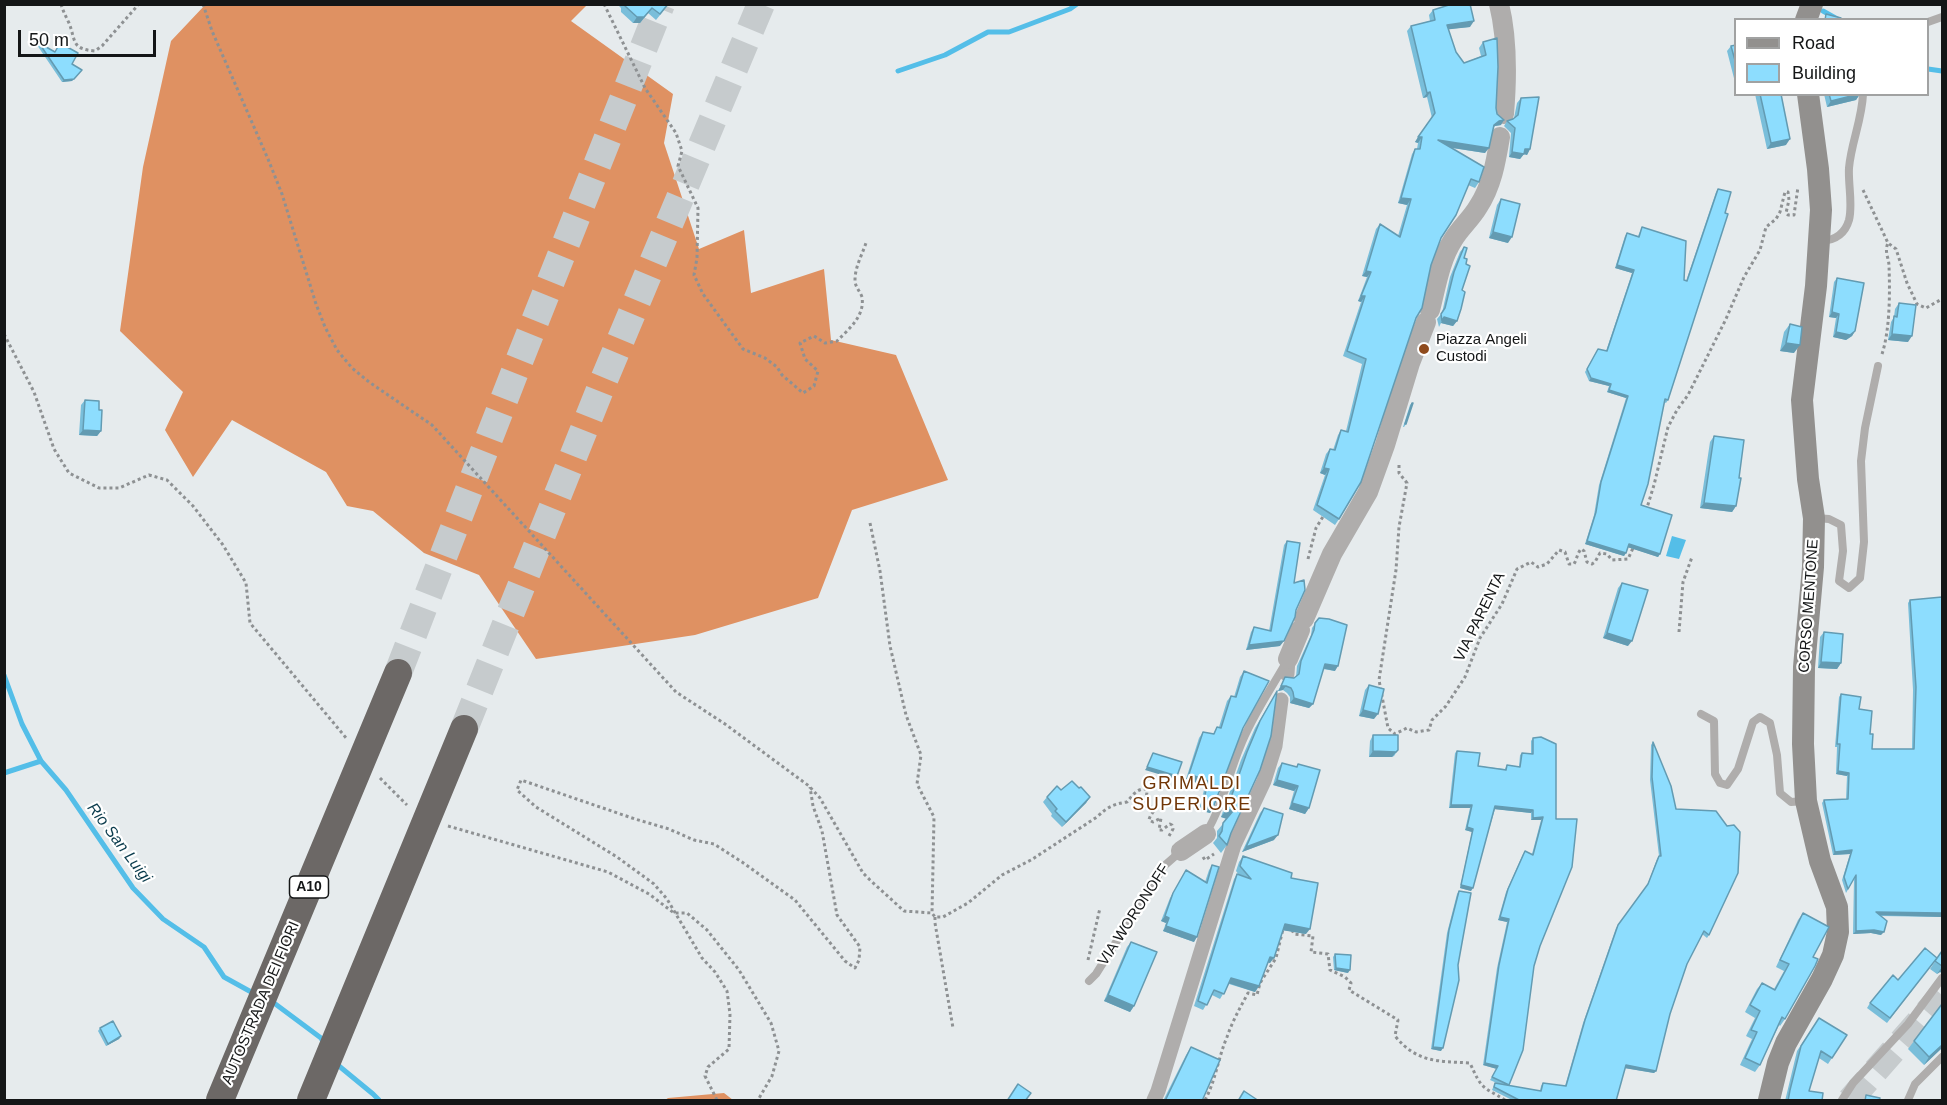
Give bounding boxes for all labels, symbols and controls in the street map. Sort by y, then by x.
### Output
scale bar [21,18,159,56]
legend [1734,18,1929,96]
text: 50 m [29,30,69,50]
text: Road [1792,33,1835,53]
text: Building [1792,63,1856,83]
place label: Piazza Angeli Custodi [1436,331,1527,366]
marker: Piazza Angeli Custodi [1417,342,1431,356]
street label: CORSO MENTONE [1795,539,1823,673]
street label: VIA PARENTA [1451,569,1509,665]
district label: GRIMALDI SUPERIORE [1132,773,1252,816]
water label: Rio San Luigi [83,799,155,887]
street label: VIA WORONOFF [1094,861,1174,969]
road number: A10 [290,876,328,898]
street label: AUTOSTRADA DEI FIORI [218,919,304,1087]

